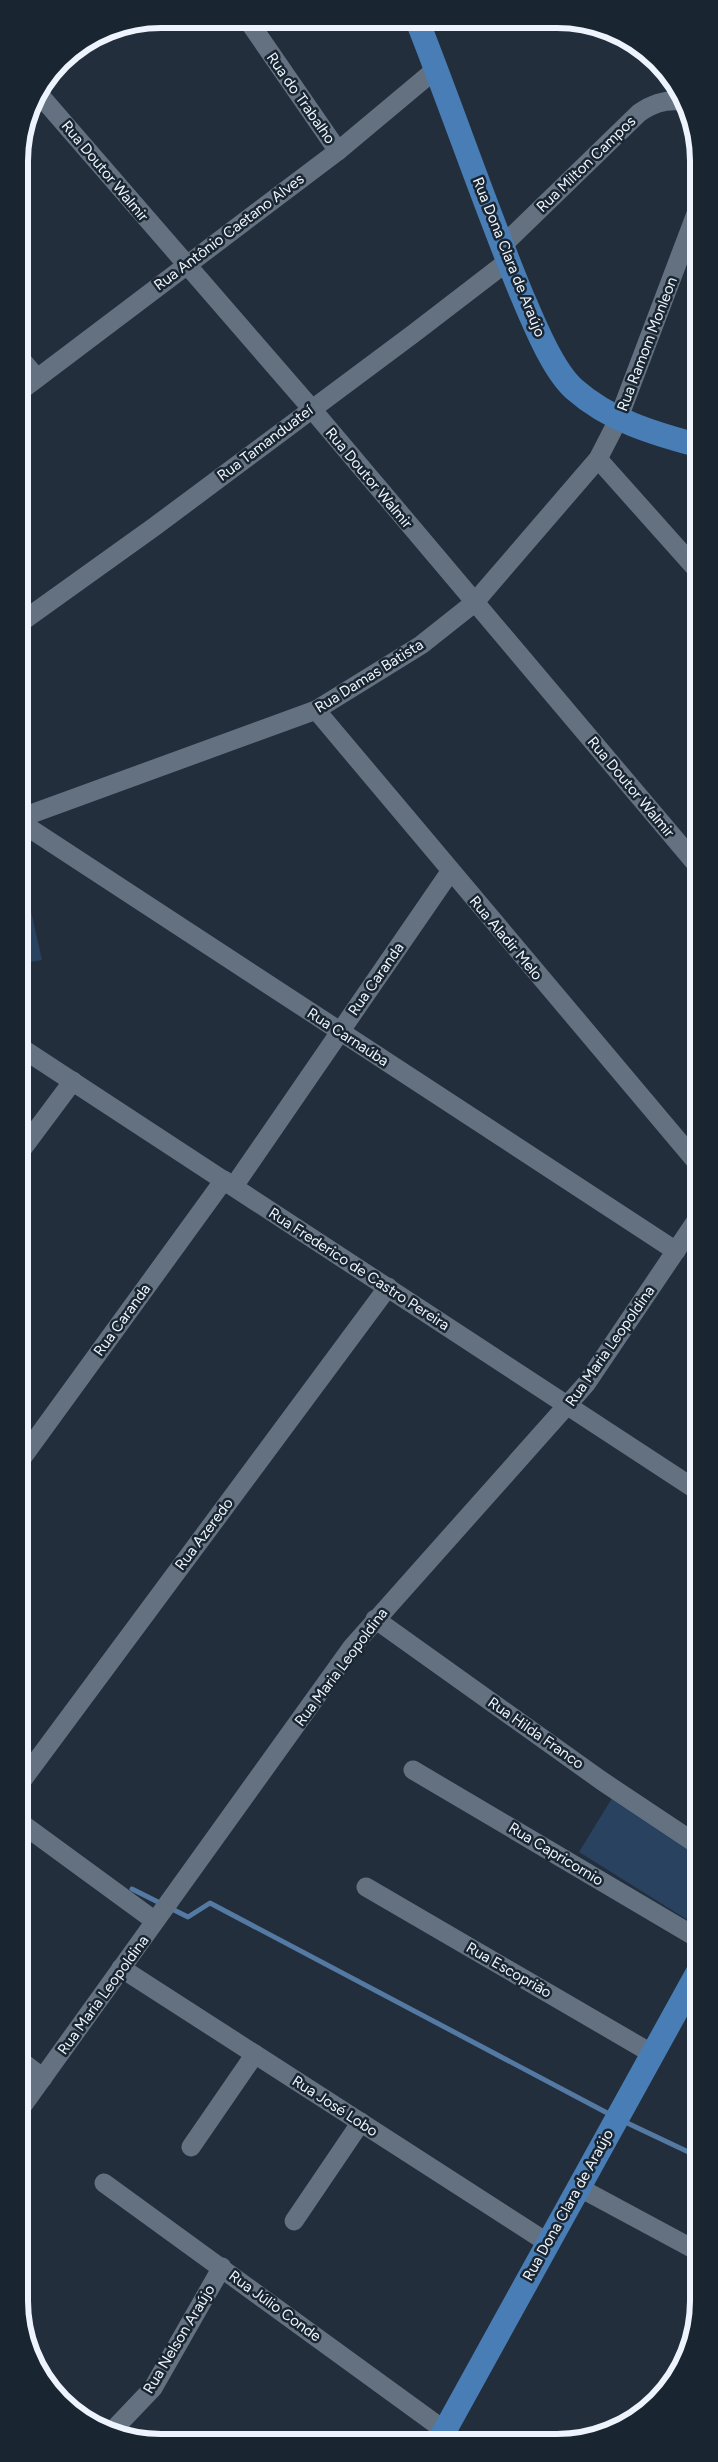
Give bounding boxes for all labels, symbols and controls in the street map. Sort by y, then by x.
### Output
street label: Rua do Trabalho [263,49,339,147]
street label: Rua Milton Campos [533,112,639,216]
street label: Rua Doutor Walmir [58,117,152,225]
street label: Rua Antônio Caetano Alves [150,170,308,294]
street label: Rua Dona Clara de Araújo [469,174,549,340]
street label: Rua Ramom Monleon [613,274,681,414]
street label: Rua Tamanduateí [214,400,318,485]
street label: Rua Doutor Walmir [322,424,416,532]
street label: Rua Damas Batista [311,635,427,717]
street label: Rua Doutor Walmir [584,733,678,841]
street label: Rua Aladir Melo [466,892,547,984]
street label: Rua Caranda [344,939,408,1019]
street label: Rua Carnaúba [304,1004,392,1070]
street label: Rua Frederico de Castro Pereira [265,1204,453,1334]
street label: Rua Caranda [90,1280,154,1360]
street label: Rua Maria Leopoldina [562,1282,658,1410]
street label: Rua Azeredo [171,1494,237,1574]
street label: Rua Maria Leopoldina [291,1604,391,1730]
street label: Rua Hilda Franco [484,1693,588,1773]
street label: Rua Capricornio [505,1819,607,1890]
street label: Rua Maria Leopoldina [54,1932,152,2058]
street label: Rua Escoprião [463,1938,555,2002]
street label: Rua José Lobo [289,2072,381,2141]
street label: Rua Dona Clara de Araújo [519,2126,617,2284]
street label: Rua Júlio Conde [226,2267,324,2345]
street label: Rua Nelson Araújo [139,2281,219,2397]

